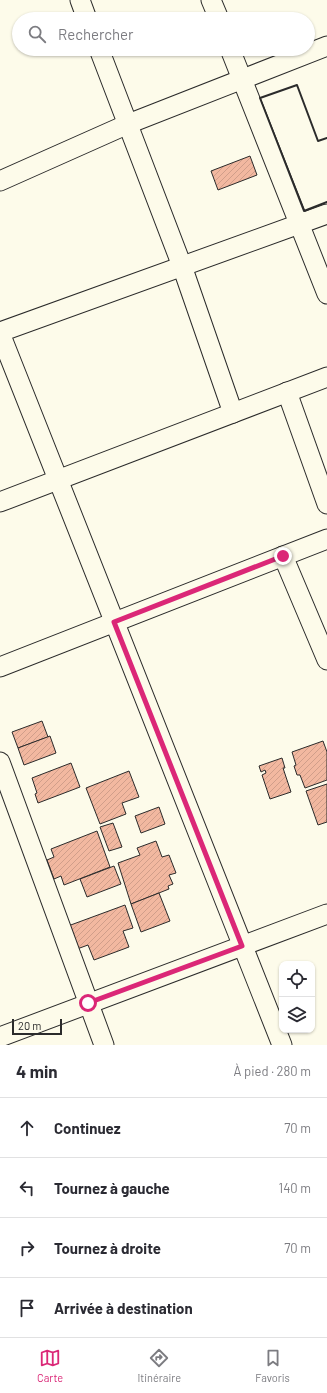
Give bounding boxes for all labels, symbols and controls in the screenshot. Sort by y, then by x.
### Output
search box [12,12,315,56]
icon: search [26,23,48,45]
text: Rechercher [58,25,134,43]
route end [274,547,292,565]
map controls [279,961,315,1033]
button: locate [279,961,315,997]
route start [79,994,97,1012]
button: layers [279,997,315,1033]
scale bar [12,1017,62,1036]
text: 20 m [18,1019,41,1032]
text: 4 min [16,1061,58,1081]
text: À pied · 280 m [234,1063,311,1079]
icon: ahead [16,1117,38,1139]
text: Continuez [54,1119,121,1137]
text: 70 m [284,1120,311,1136]
icon: left [16,1177,38,1199]
text: Tournez à gauche [54,1179,170,1197]
text: 140 m [279,1180,311,1196]
icon: right [16,1237,38,1259]
text: Tournez à droite [54,1239,161,1257]
text: 70 m [284,1240,311,1256]
icon: arrive [16,1297,38,1319]
text: Arrivée à destination [54,1299,193,1317]
tab: Carte [37,1347,63,1384]
tab: Itinéraire [137,1347,181,1384]
tab: Favoris [255,1347,290,1384]

